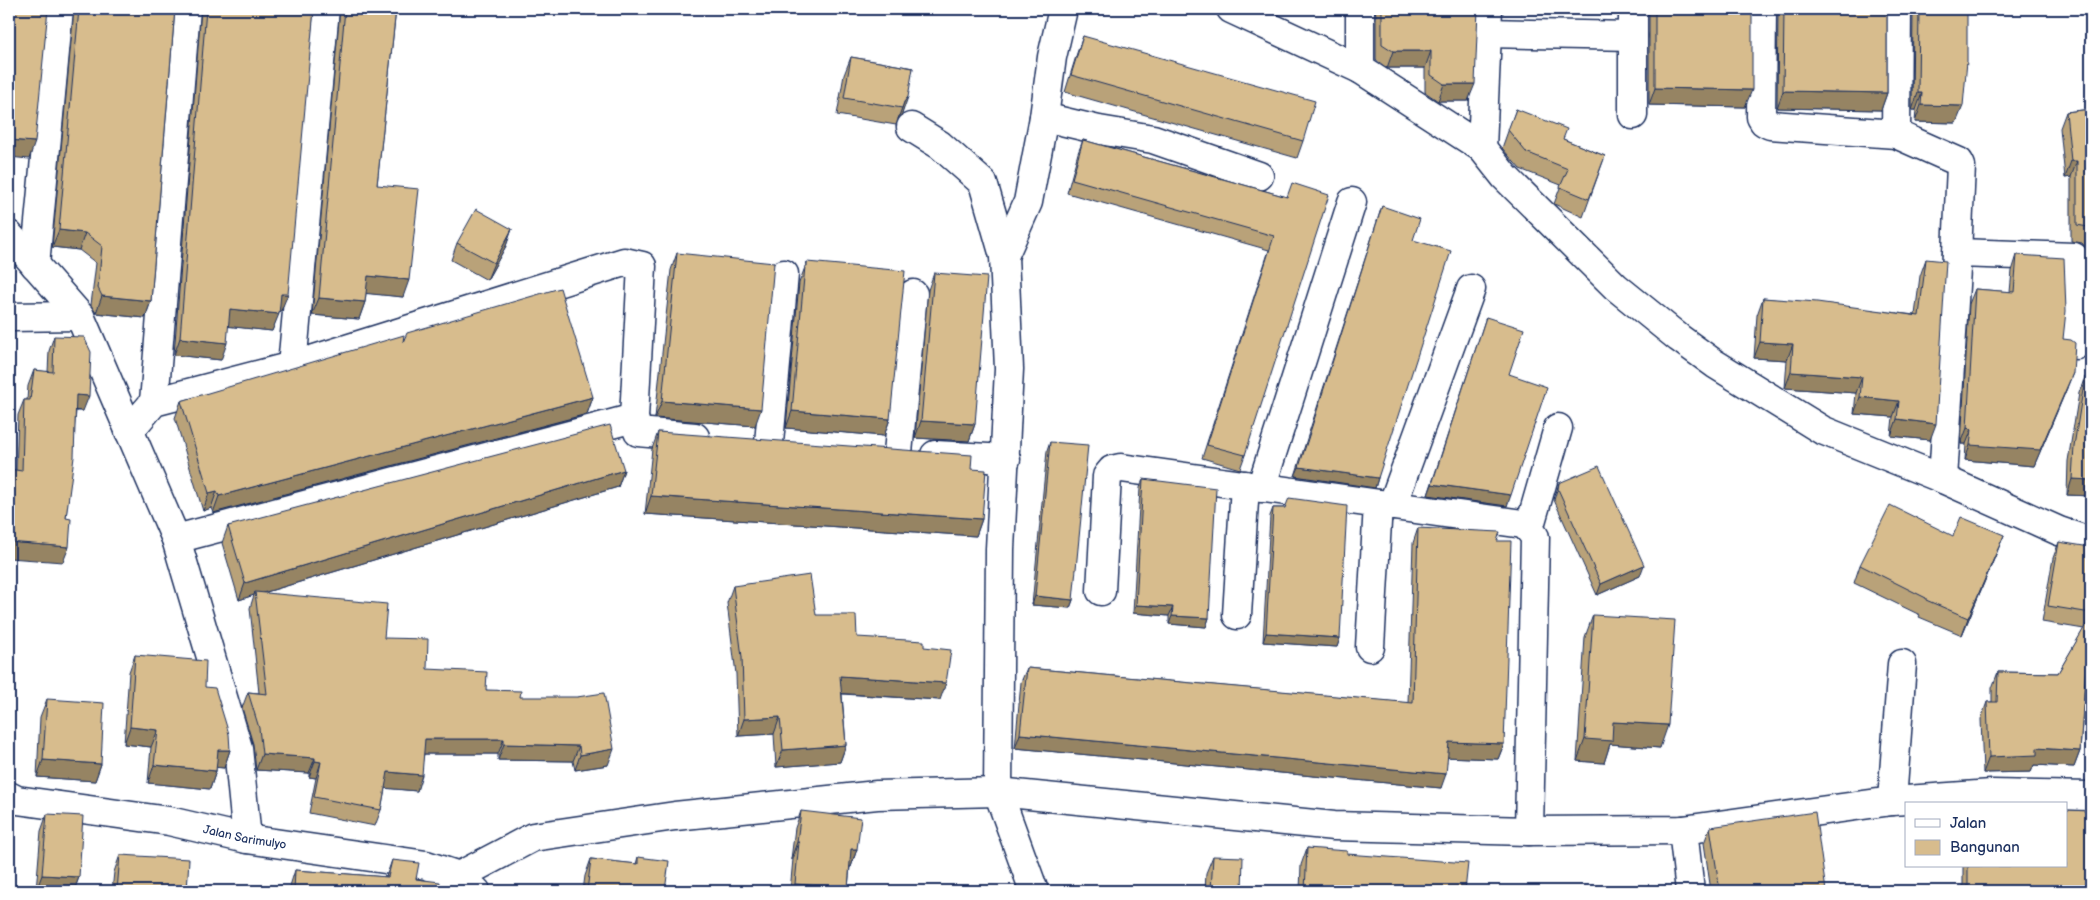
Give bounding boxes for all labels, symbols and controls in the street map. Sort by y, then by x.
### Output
legend [1905,802,2068,868]
text: Jalan [1950,814,1986,833]
street label: Jalan Sarimulyo [202,822,288,853]
text: Bangunan [1950,838,2020,857]

